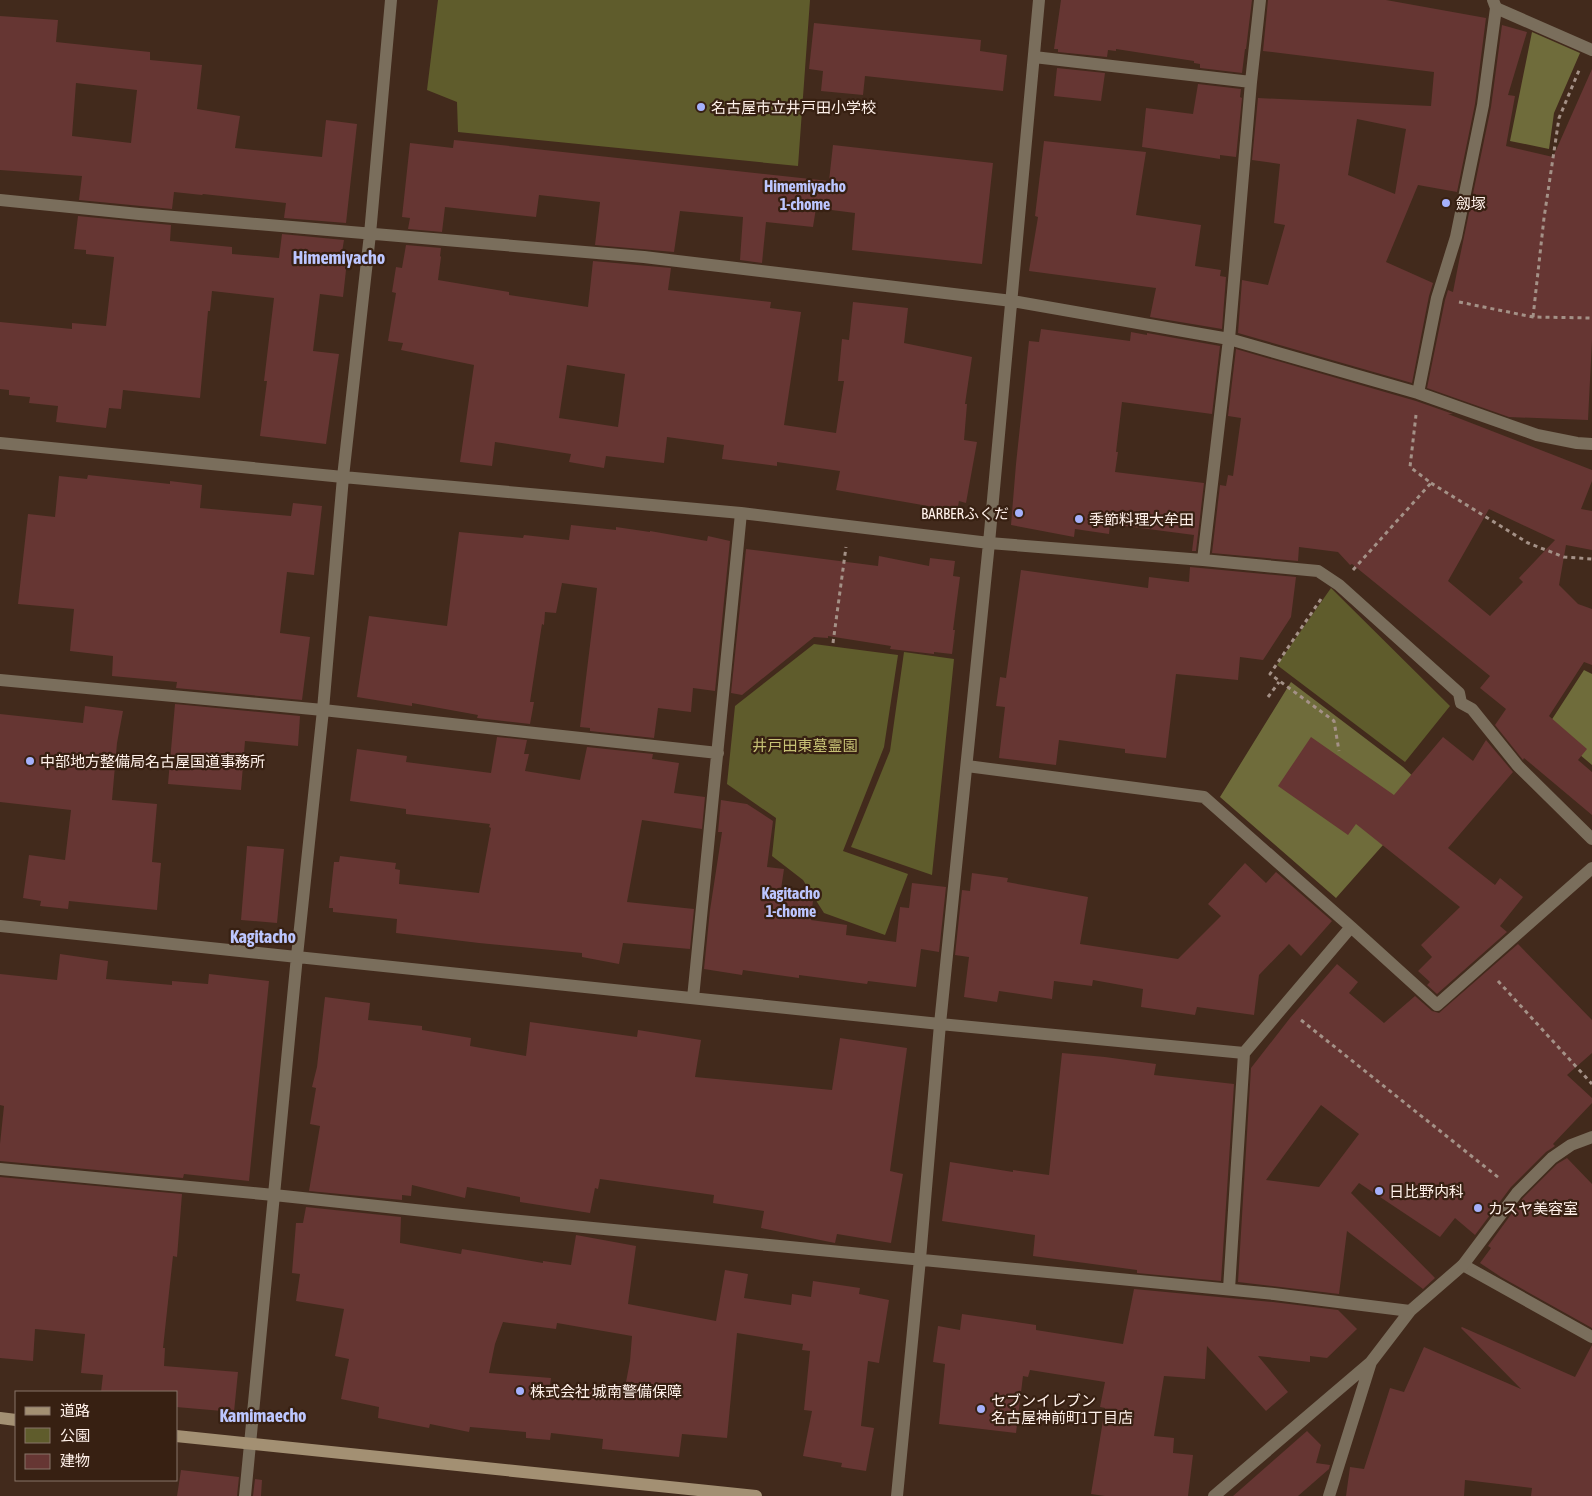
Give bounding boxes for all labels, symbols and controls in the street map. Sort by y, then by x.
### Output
place label: 名古屋市立井戸田小学校 [711,99,876,116]
marker: 名古屋市立井戸田小学校 [695,101,707,113]
district label: Himemiyacho 1-chome [764,177,846,213]
place label: 劔塚 [1456,195,1486,212]
marker: 劔塚 [1440,197,1452,209]
district label: Himemiyacho [293,247,385,268]
place label: BARBERふくだ [921,505,1009,522]
marker: BARBERふくだ [1013,507,1025,519]
place label: 季節料理大牟田 [1089,511,1194,528]
marker: 季節料理大牟田 [1073,513,1085,525]
park label: 井戸田東墓霊園 [752,737,858,754]
place label: 中部地方整備局名古屋国道事務所 [40,753,265,770]
marker: 中部地方整備局名古屋国道事務所 [24,755,36,767]
district label: Kagitacho 1-chome [762,884,821,920]
district label: Kagitacho [230,926,296,947]
place label: 日比野内科 [1389,1183,1464,1200]
marker: 日比野内科 [1373,1185,1385,1197]
place label: カスヤ美容室 [1488,1200,1578,1217]
marker: カスヤ美容室 [1472,1202,1484,1214]
place label: 株式会社 城南警備保障 [530,1383,682,1400]
marker: 株式会社 城南警備保障 [514,1385,526,1397]
legend [15,1391,178,1481]
place label: セブンイレブン 名古屋神前町1丁目店 [991,1392,1133,1426]
text: 道路 [60,1402,90,1419]
marker: セブンイレブン 名古屋神前町1丁目店 [975,1403,987,1415]
district label: Kamimaecho [219,1405,307,1426]
text: 公園 [60,1427,90,1444]
text: 建物 [60,1452,90,1469]

